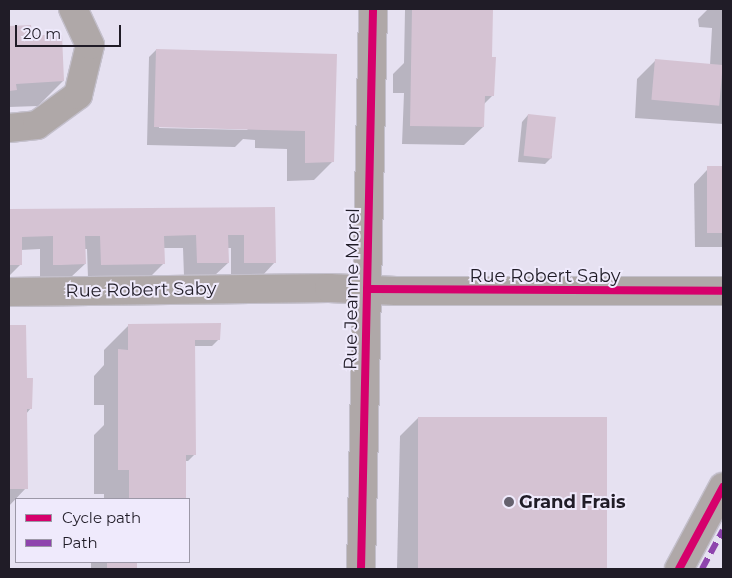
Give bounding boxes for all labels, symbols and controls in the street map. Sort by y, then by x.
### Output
scale bar [18,15,124,47]
text: 20 m [23,24,61,43]
street label: Rue Jeanne Morel [340,208,364,370]
street label: Rue Robert Saby [470,265,620,287]
street label: Rue Robert Saby [65,278,217,302]
place label: Grand Frais [519,491,626,513]
marker: Grand Frais [503,496,515,508]
legend [15,498,190,563]
text: Cycle path [62,508,141,527]
text: Path [62,533,98,552]

